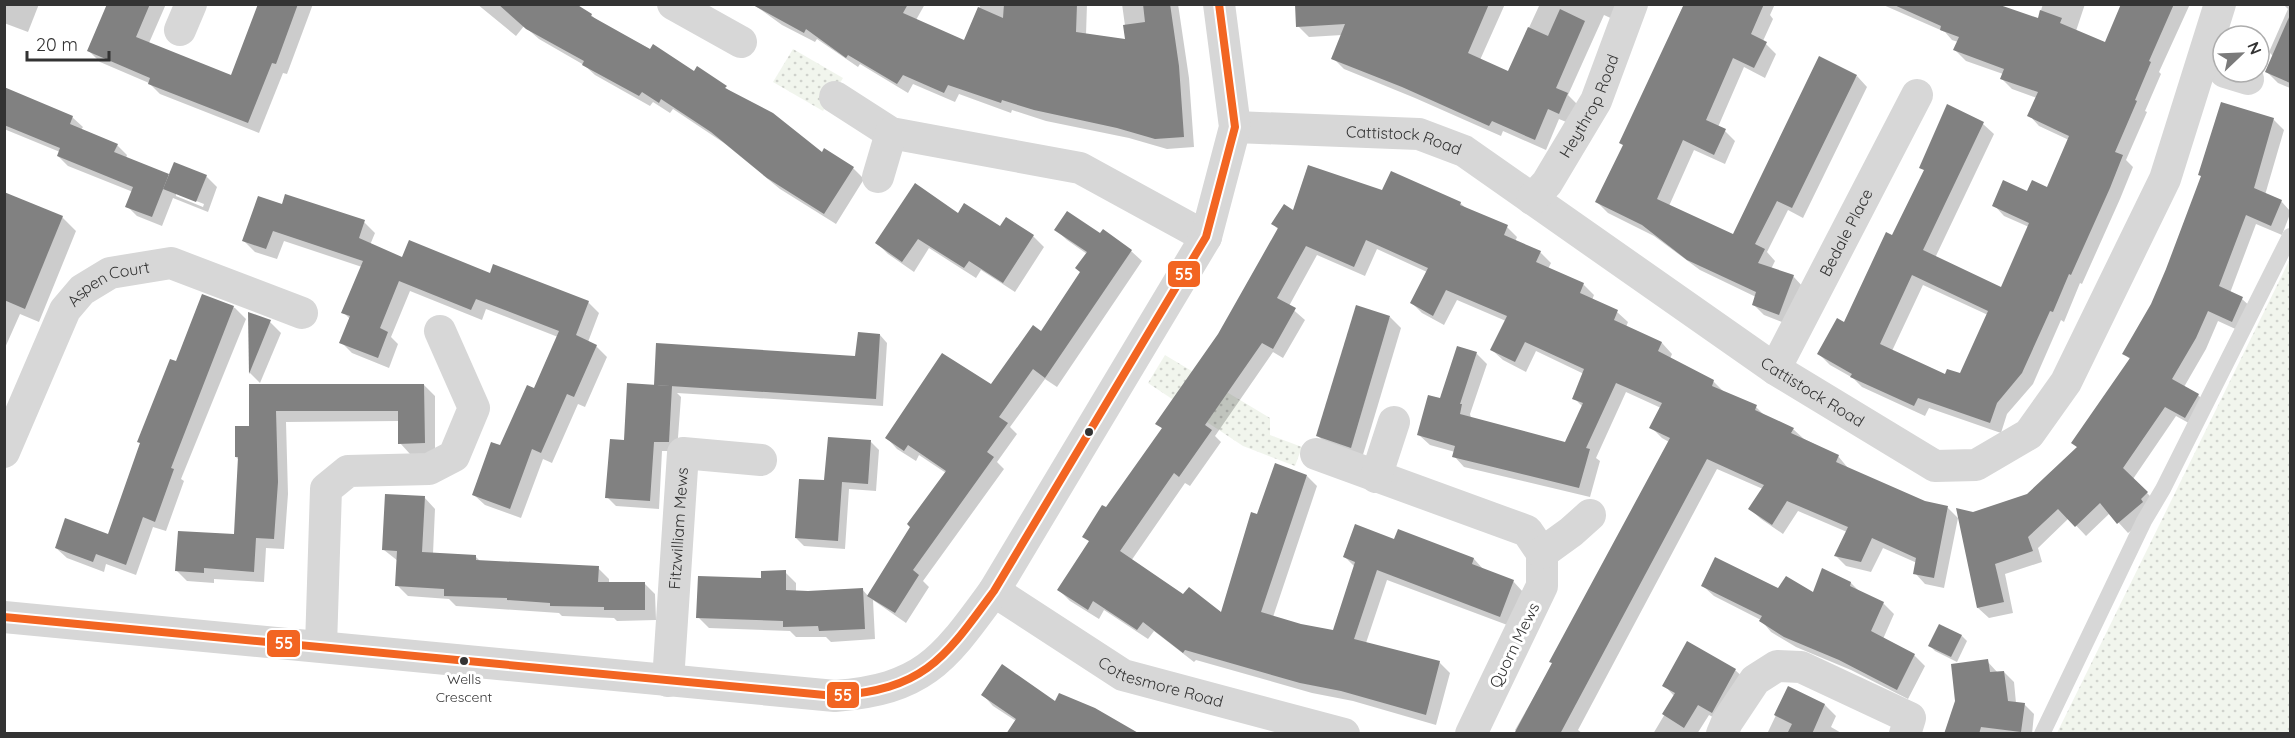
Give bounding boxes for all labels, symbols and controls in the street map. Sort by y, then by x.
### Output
scale bar [27,24,110,62]
north arrow [2211,24,2271,84]
text: 20 m [36,33,78,56]
text: N [2243,39,2266,57]
street label: Heythrop Road [1555,51,1623,161]
street label: Cattistock Road [1346,121,1464,159]
street label: Bedale Place [1815,185,1877,280]
street label: Aspen Court [63,257,151,310]
line badge: 55 [1167,260,1201,288]
text: 55 [1175,264,1193,284]
street label: Cattistock Road [1757,352,1868,431]
unlabelled marker [1083,426,1095,438]
street label: Fitzwilliam Mews [664,467,692,590]
street label: Quorn Mews [1485,599,1543,691]
line badge: 55 [266,629,301,658]
text: 55 [275,633,293,653]
street label: Cottesmore Road [1095,652,1225,711]
marker: Wells Crescent [458,655,470,667]
place label: Wells Crescent [436,670,493,706]
line badge: 55 [826,681,860,709]
text: 55 [834,685,852,705]

